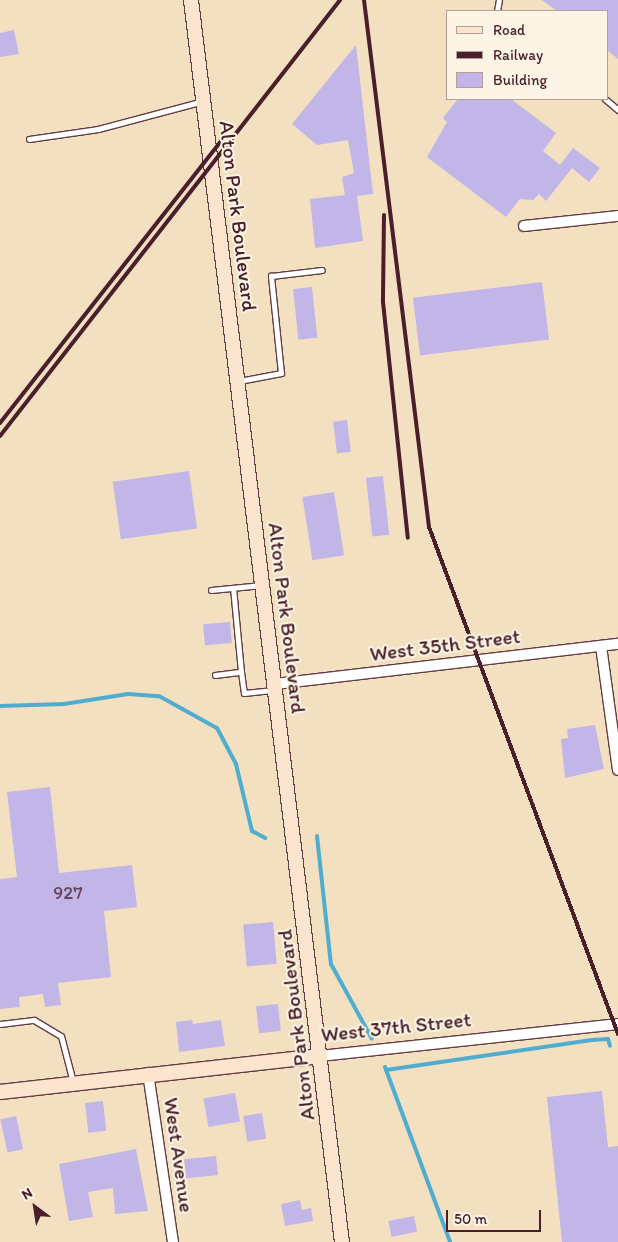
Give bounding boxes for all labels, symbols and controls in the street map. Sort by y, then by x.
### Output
legend [446,10,608,100]
text: Road [493,21,525,39]
text: Railway [493,46,543,64]
text: Building [493,71,547,89]
street label: Alton Park Boulevard [214,119,262,313]
street label: Alton Park Boulevard [263,521,311,715]
street label: West 35th Street [369,623,521,667]
house number: 927 [53,882,83,904]
street label: Alton Park Boulevard [272,928,320,1122]
street label: West 37th Street [320,1007,472,1047]
street label: West Avenue [159,1096,199,1214]
north arrow [10,1182,60,1232]
text: N [19,1184,35,1203]
scale bar [448,1200,543,1232]
text: 50 m [454,1210,487,1228]

